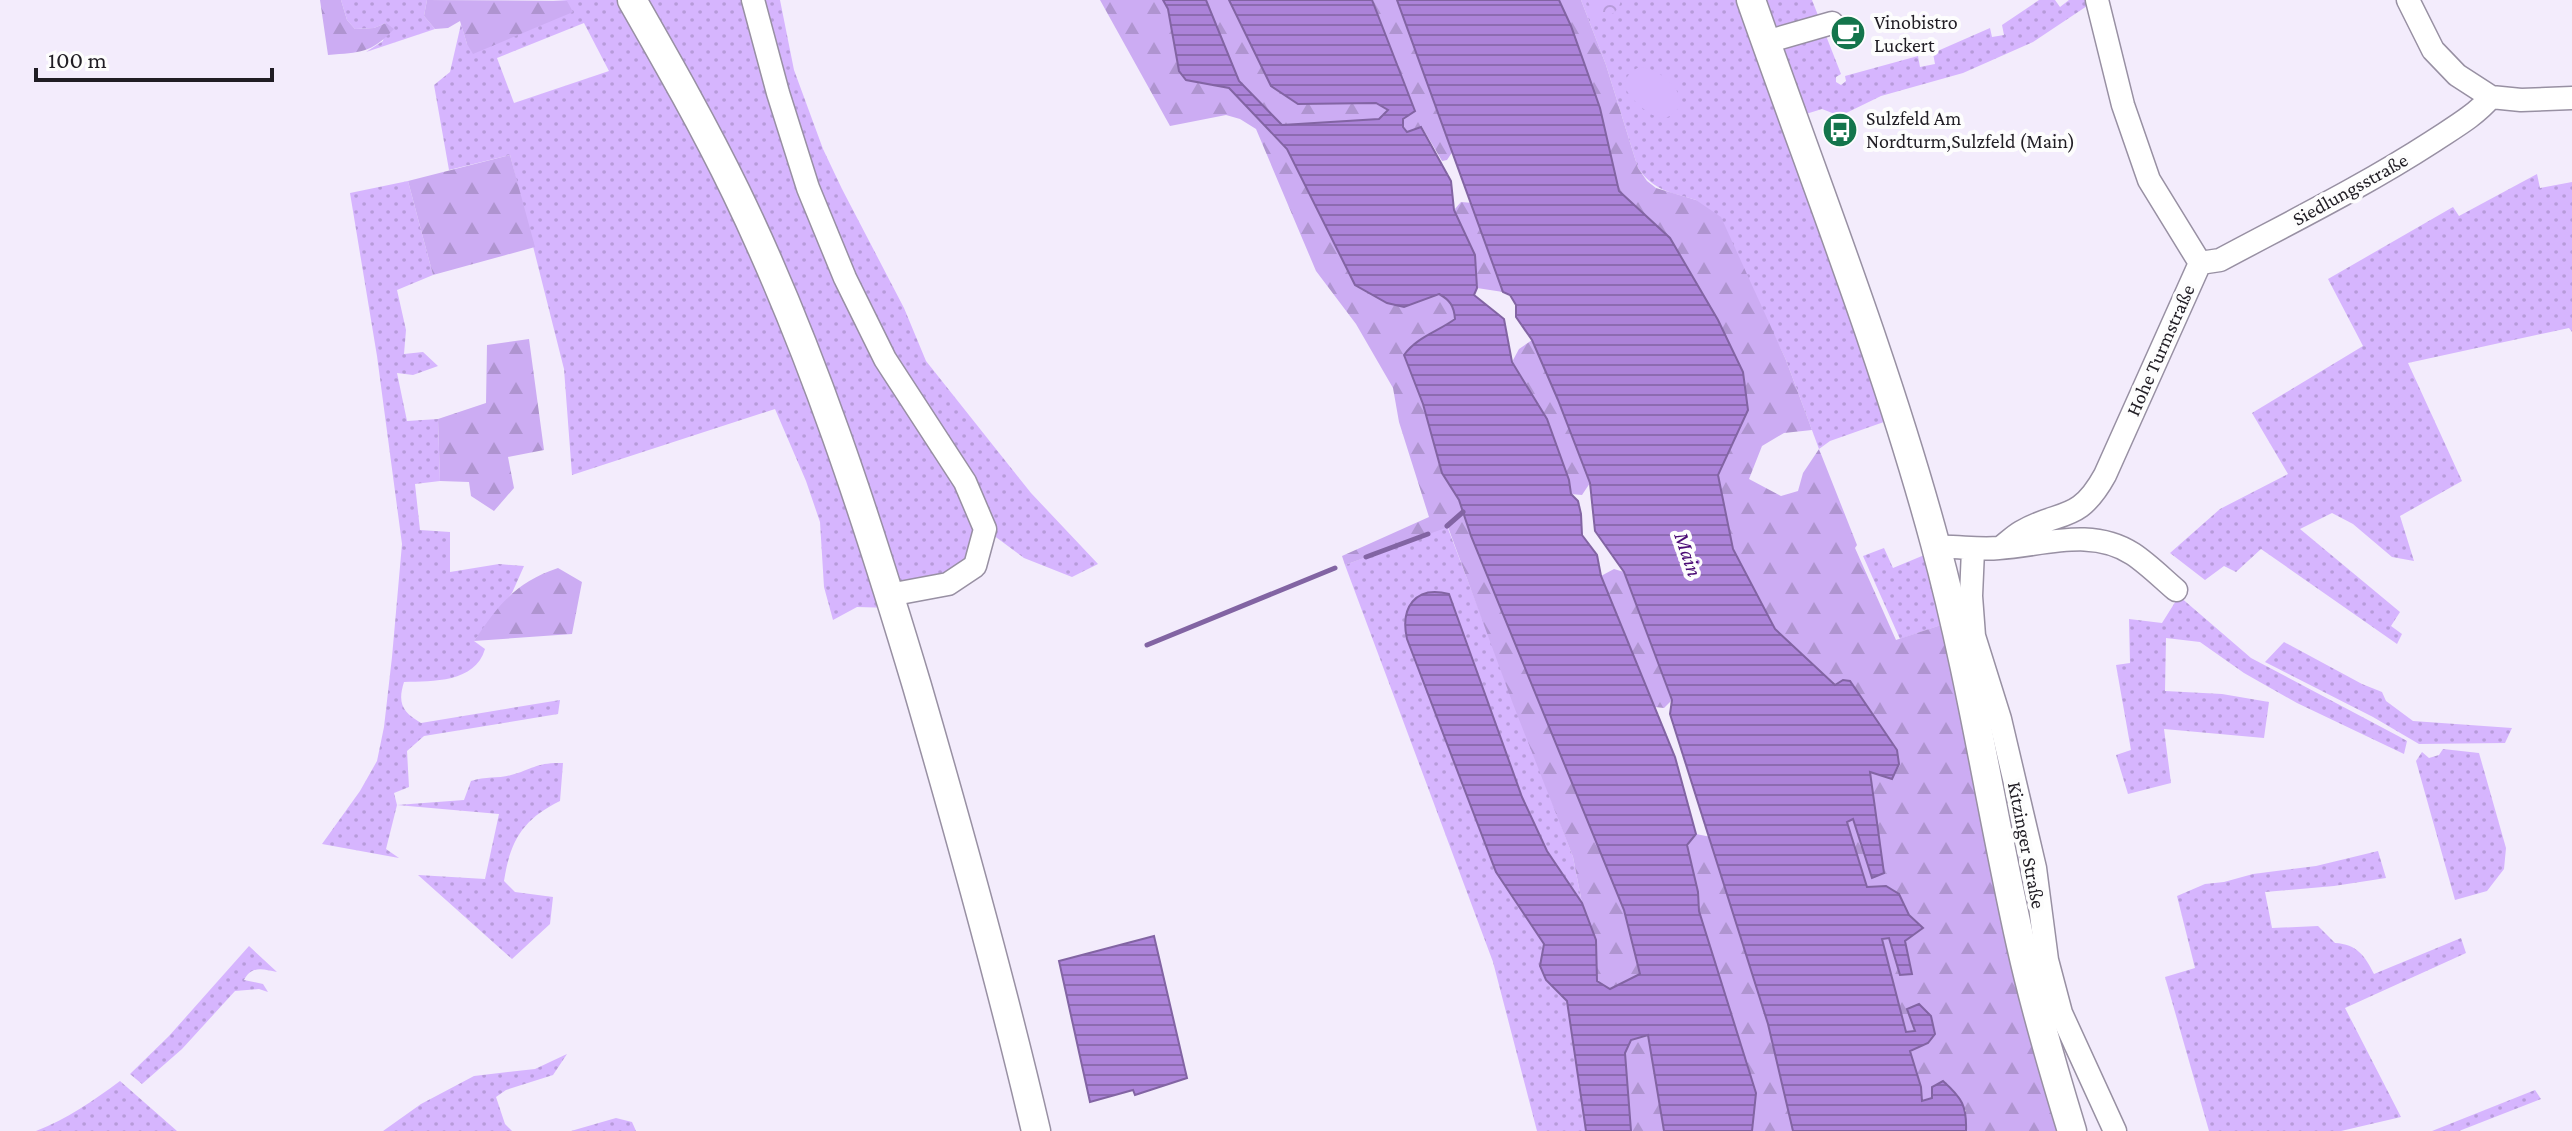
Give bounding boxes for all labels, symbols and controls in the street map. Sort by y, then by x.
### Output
place label: Vinobistro Luckert [1874,11,1958,56]
cafe icon: Vinobistro Luckert [1829,14,1867,52]
scale bar [36,32,272,82]
text: 100 m [48,46,107,73]
place label: Sulzfeld Am Nordturm,Sulzfeld (Main) [1866,107,2075,153]
bus stop icon: Sulzfeld Am Nordturm,Sulzfeld (Main) [1821,111,1859,149]
street label: Siedlungsstraße [2289,148,2412,231]
street label: Hohe Turmstraße [2121,281,2199,419]
water label: Main [1669,528,1708,580]
street label: Kitzinger Straße [2003,780,2050,911]

